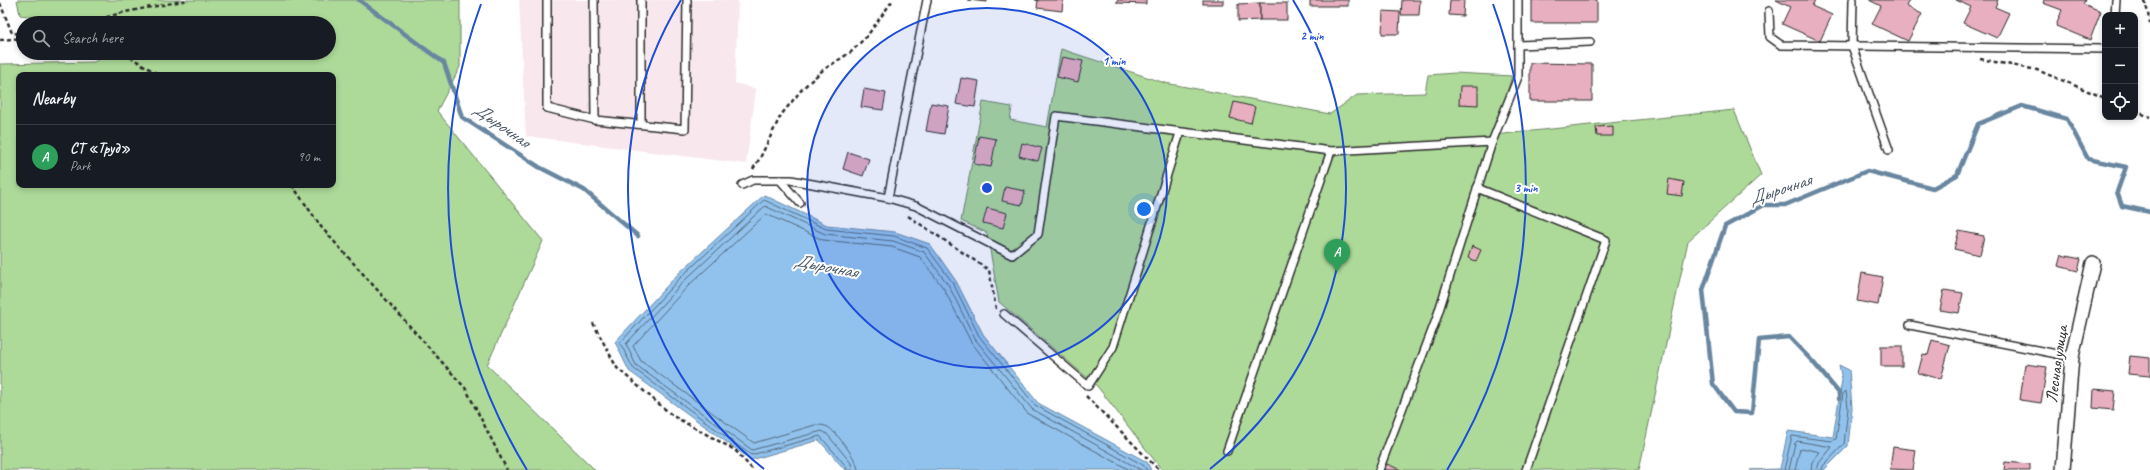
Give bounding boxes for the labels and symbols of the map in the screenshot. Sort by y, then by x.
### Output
text: 2 min [1301,28,1324,44]
text: 1 min [1103,53,1126,69]
water label: Дырочная [469,97,536,154]
water label: Дырочная [1746,168,1816,210]
text: 3 min [1515,180,1538,196]
centre of rings [980,181,994,195]
your location [1134,199,1154,219]
pin: A [1324,239,1350,272]
water label: Дырочная [792,249,862,283]
street label: Лесная улица [2041,322,2073,404]

